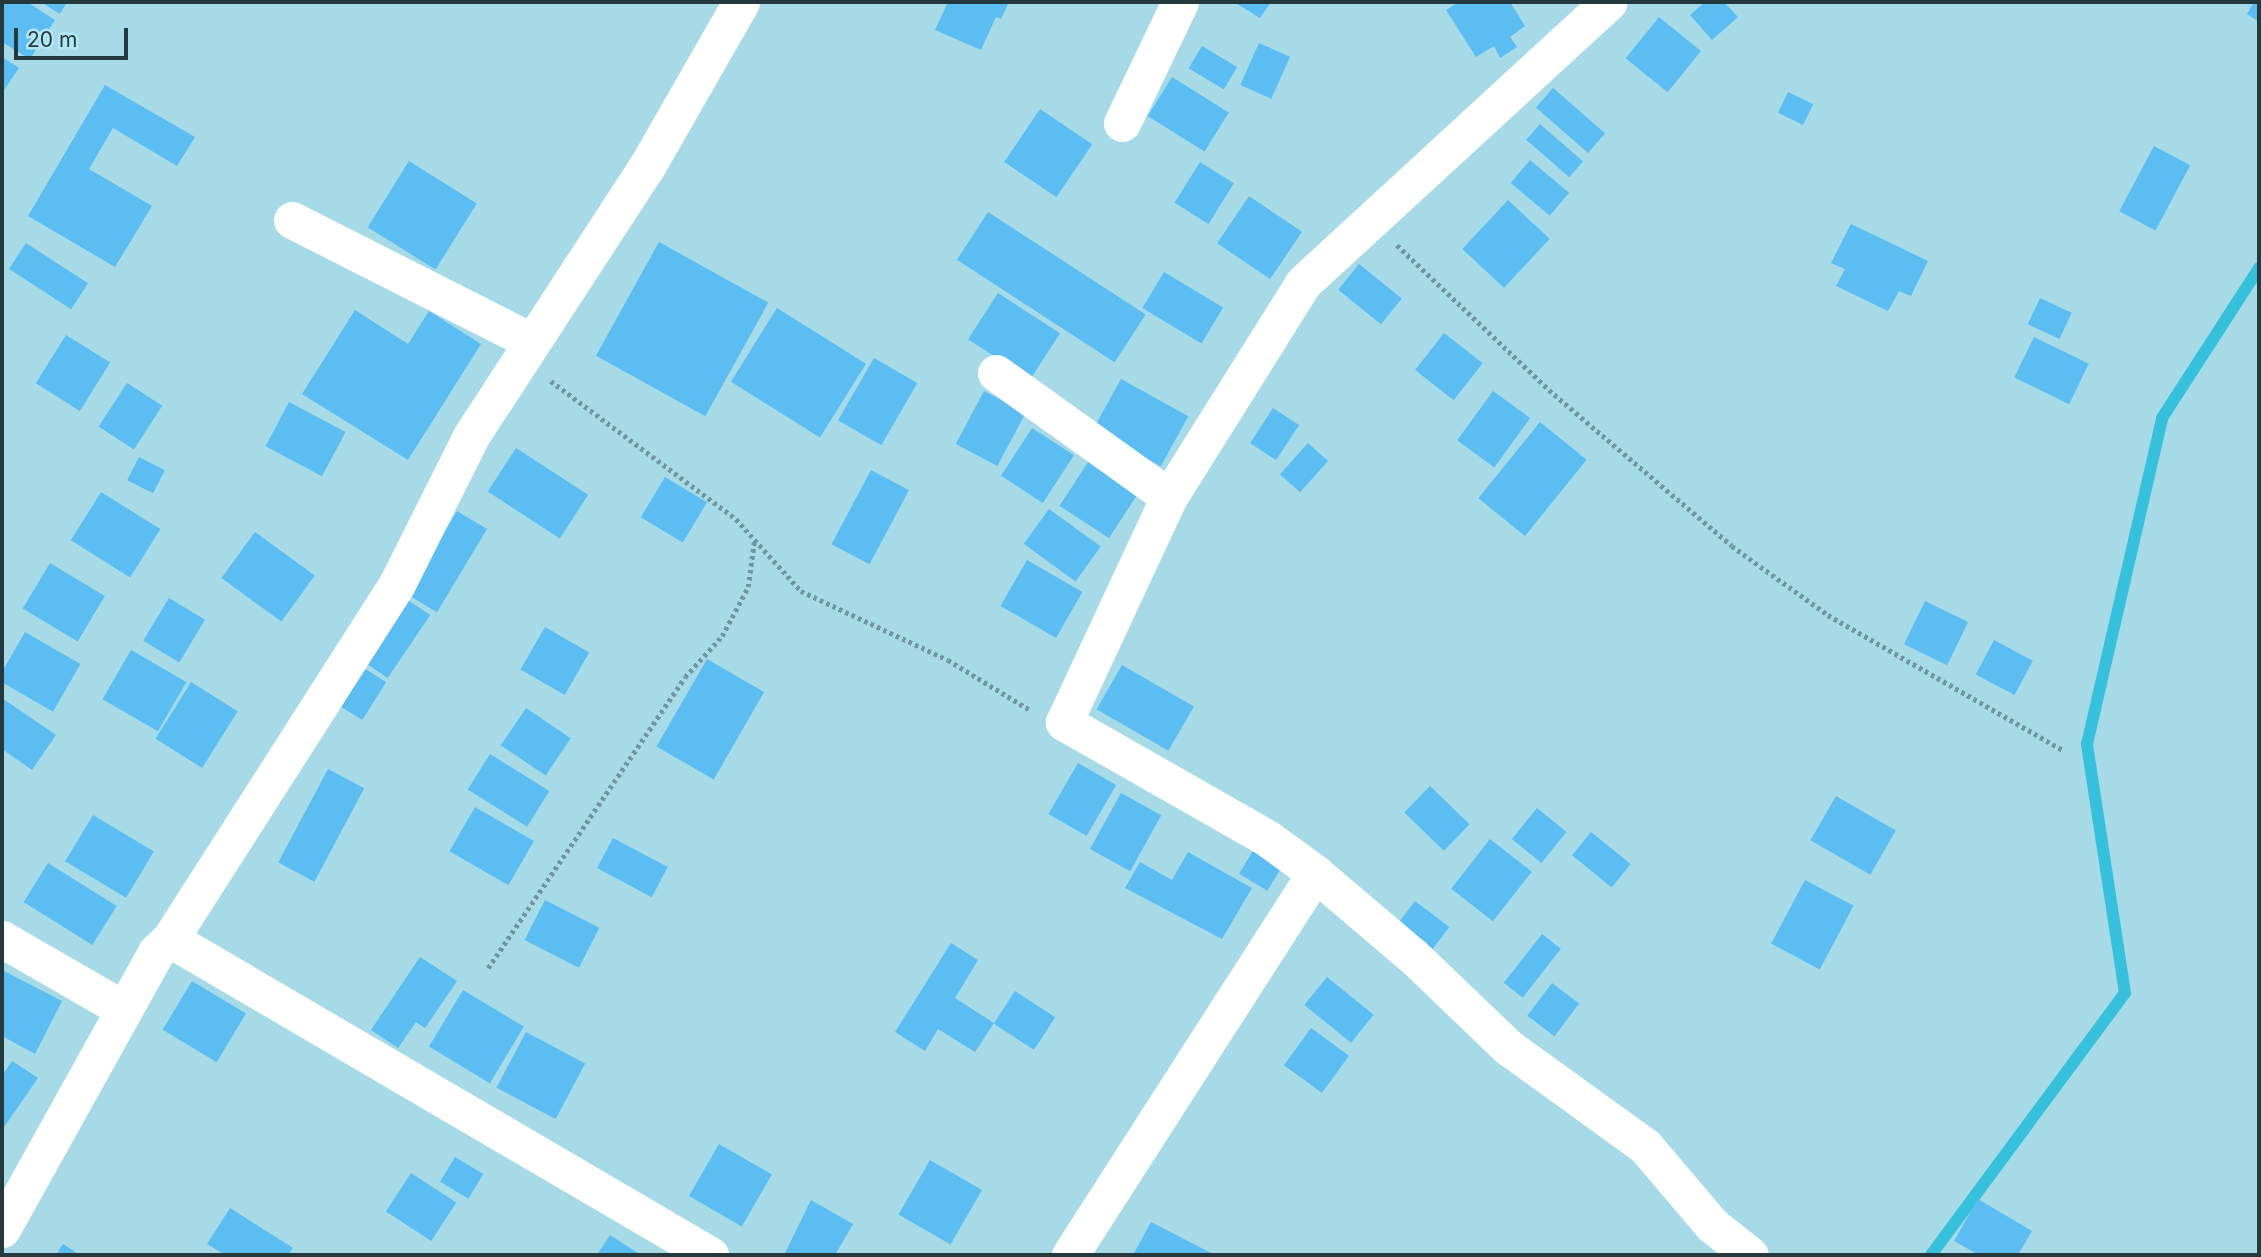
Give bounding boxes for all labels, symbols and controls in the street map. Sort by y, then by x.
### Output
scale bar [18,14,131,58]
text: 20 m [27,27,77,52]

